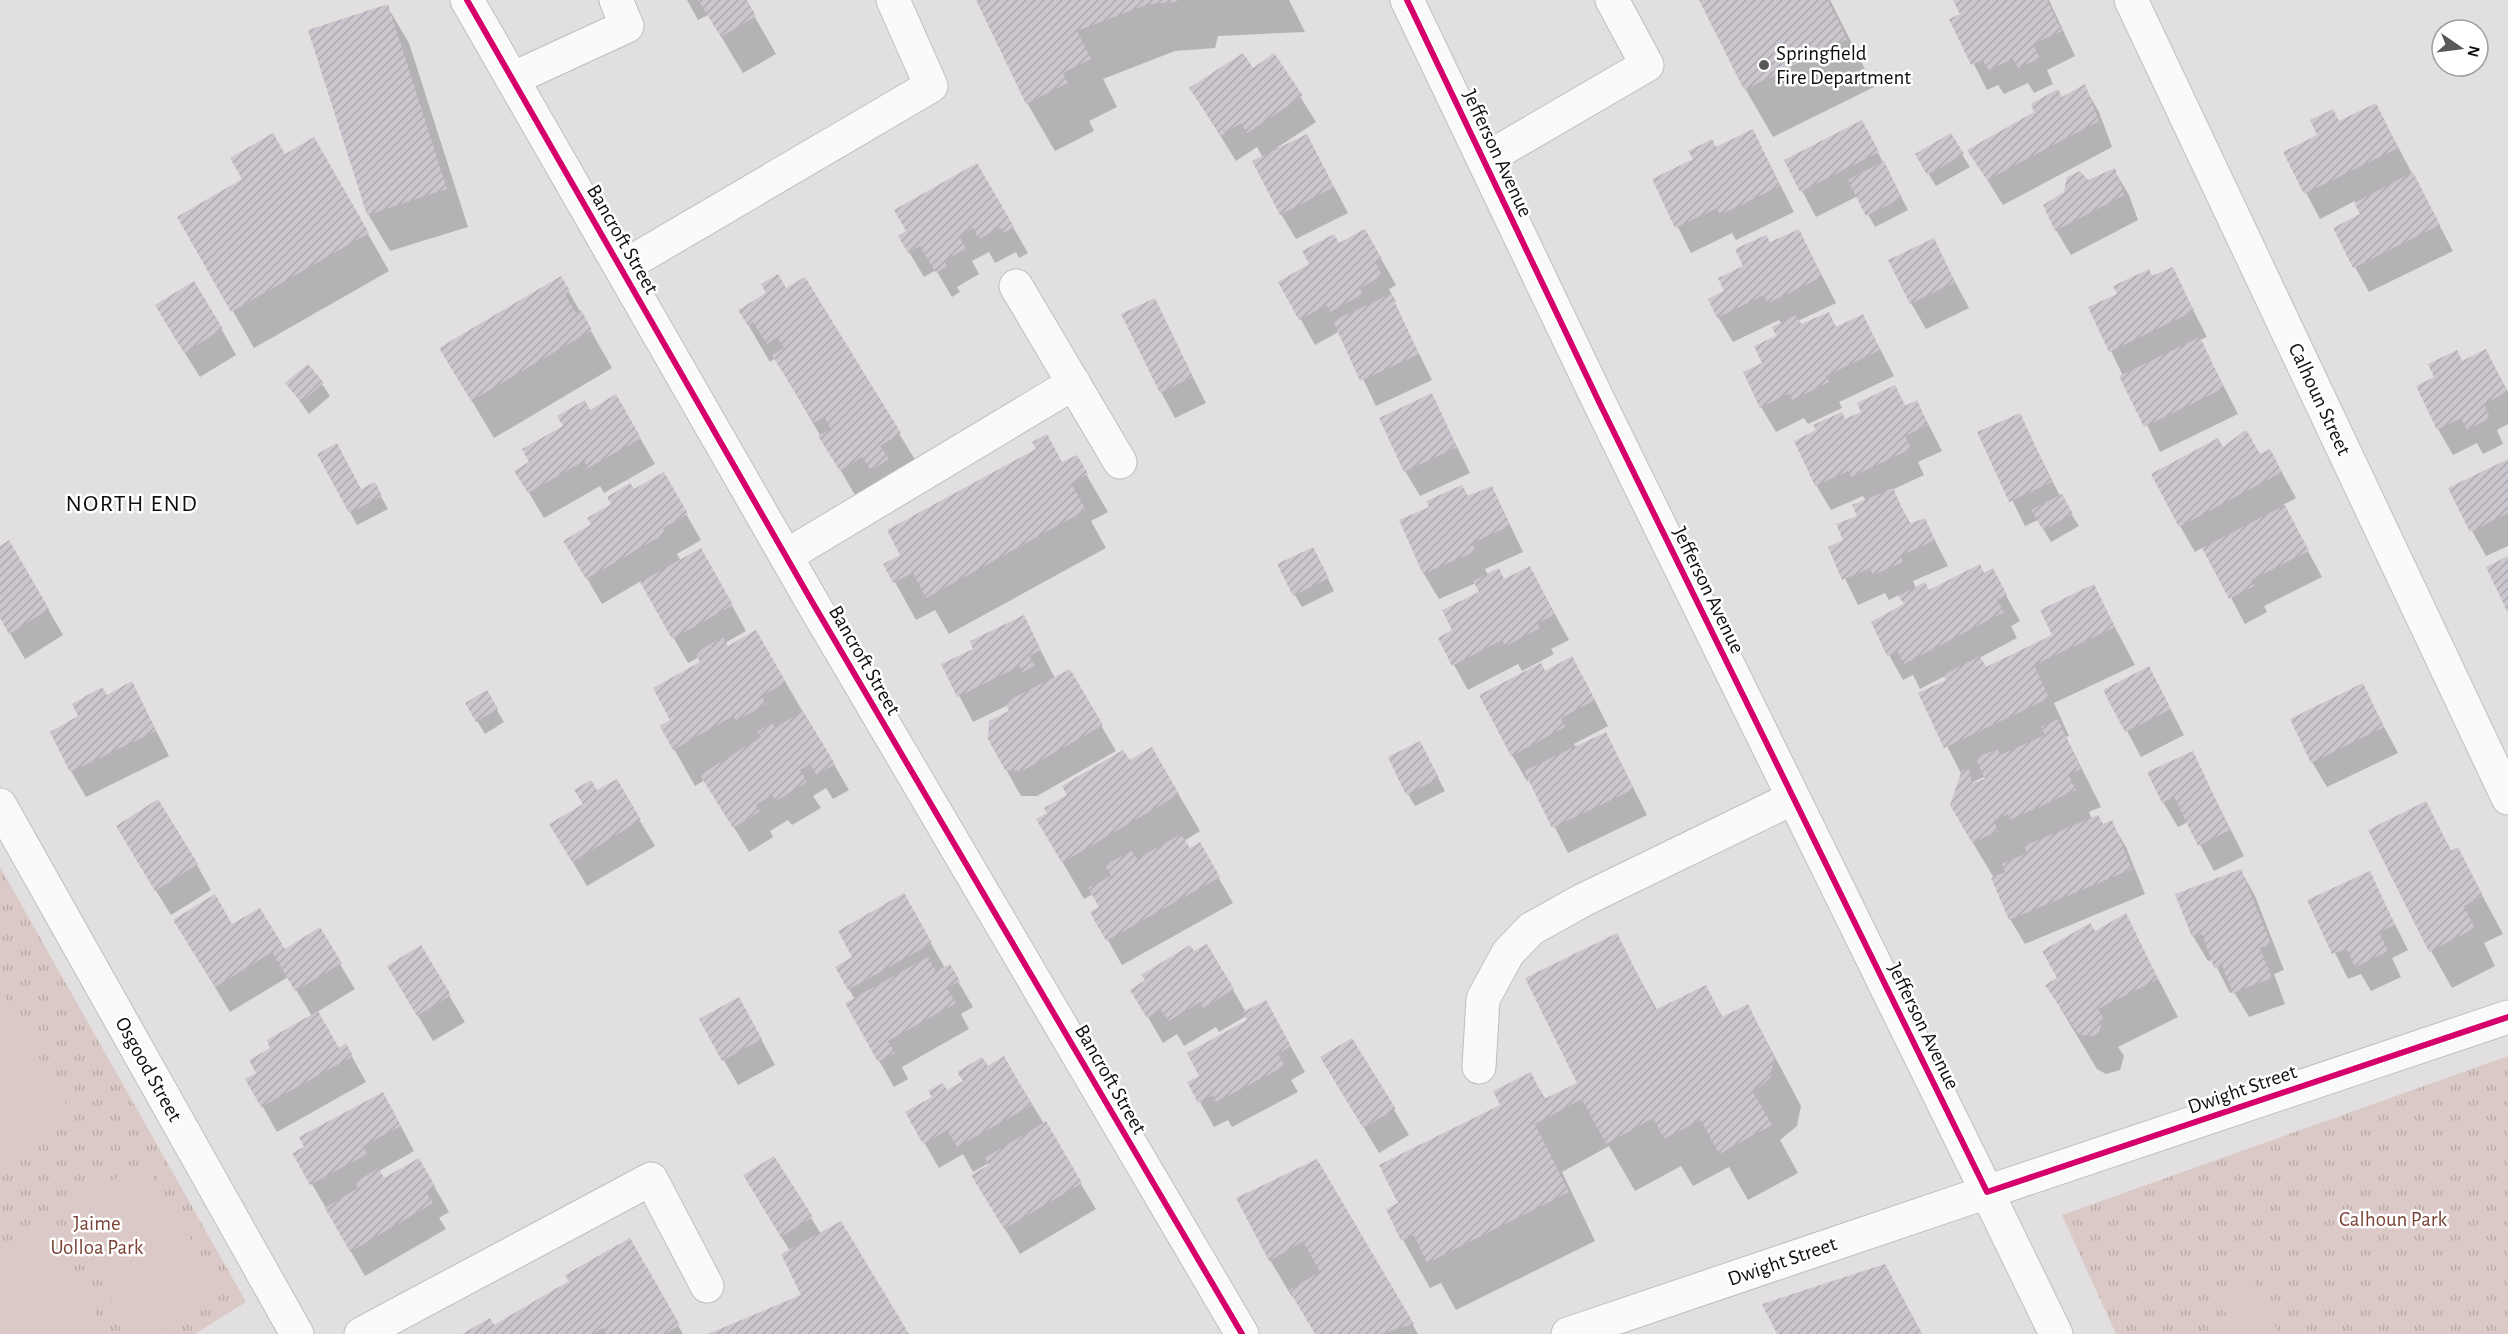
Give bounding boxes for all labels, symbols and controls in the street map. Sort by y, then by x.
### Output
north arrow [2430,18,2490,78]
place label: Springfield Fire Department [1776,43,1911,88]
text: N [2464,44,2483,59]
marker: Springfield Fire Department [1757,58,1771,72]
street label: Jefferson Avenue [1459,86,1536,220]
street label: Bancroft Street [583,181,662,298]
street label: Calhoun Street [2284,340,2355,459]
district label: NORTH END [66,492,198,516]
street label: Jefferson Avenue [1669,524,1748,657]
street label: Bancroft Street [825,602,904,719]
street label: Jefferson Avenue [1884,960,1963,1093]
street label: Osgood Street [111,1014,186,1125]
street label: Bancroft Street [1071,1021,1150,1138]
street label: Dwight Street [2185,1061,2300,1118]
park label: Calhoun Park [2339,1209,2447,1230]
park label: Jaime Uolloa Park [51,1213,144,1258]
street label: Dwight Street [1725,1233,1840,1290]

